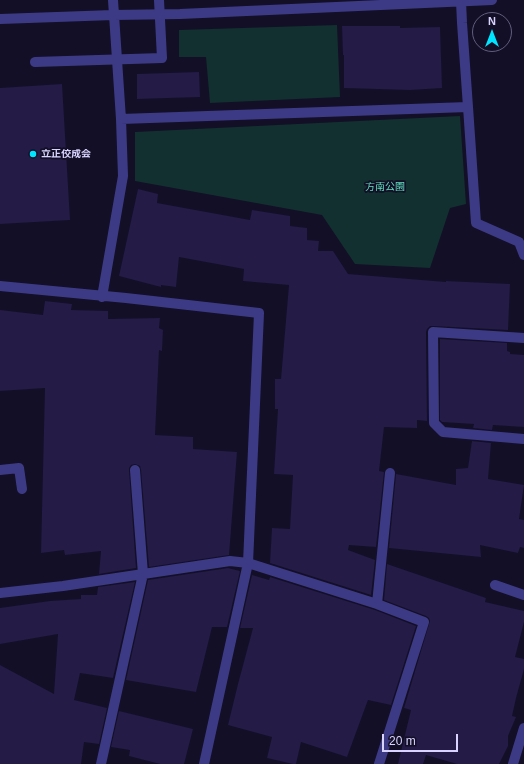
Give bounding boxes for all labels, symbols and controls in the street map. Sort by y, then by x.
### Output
north arrow [472,12,512,52]
text: N [488,15,496,27]
place label: 立正佼成会 [41,148,91,160]
marker: 立正佼成会 [28,149,38,159]
park label: 方南公園 [365,181,405,193]
scale bar [384,726,460,752]
text: 20 m [389,734,416,748]

